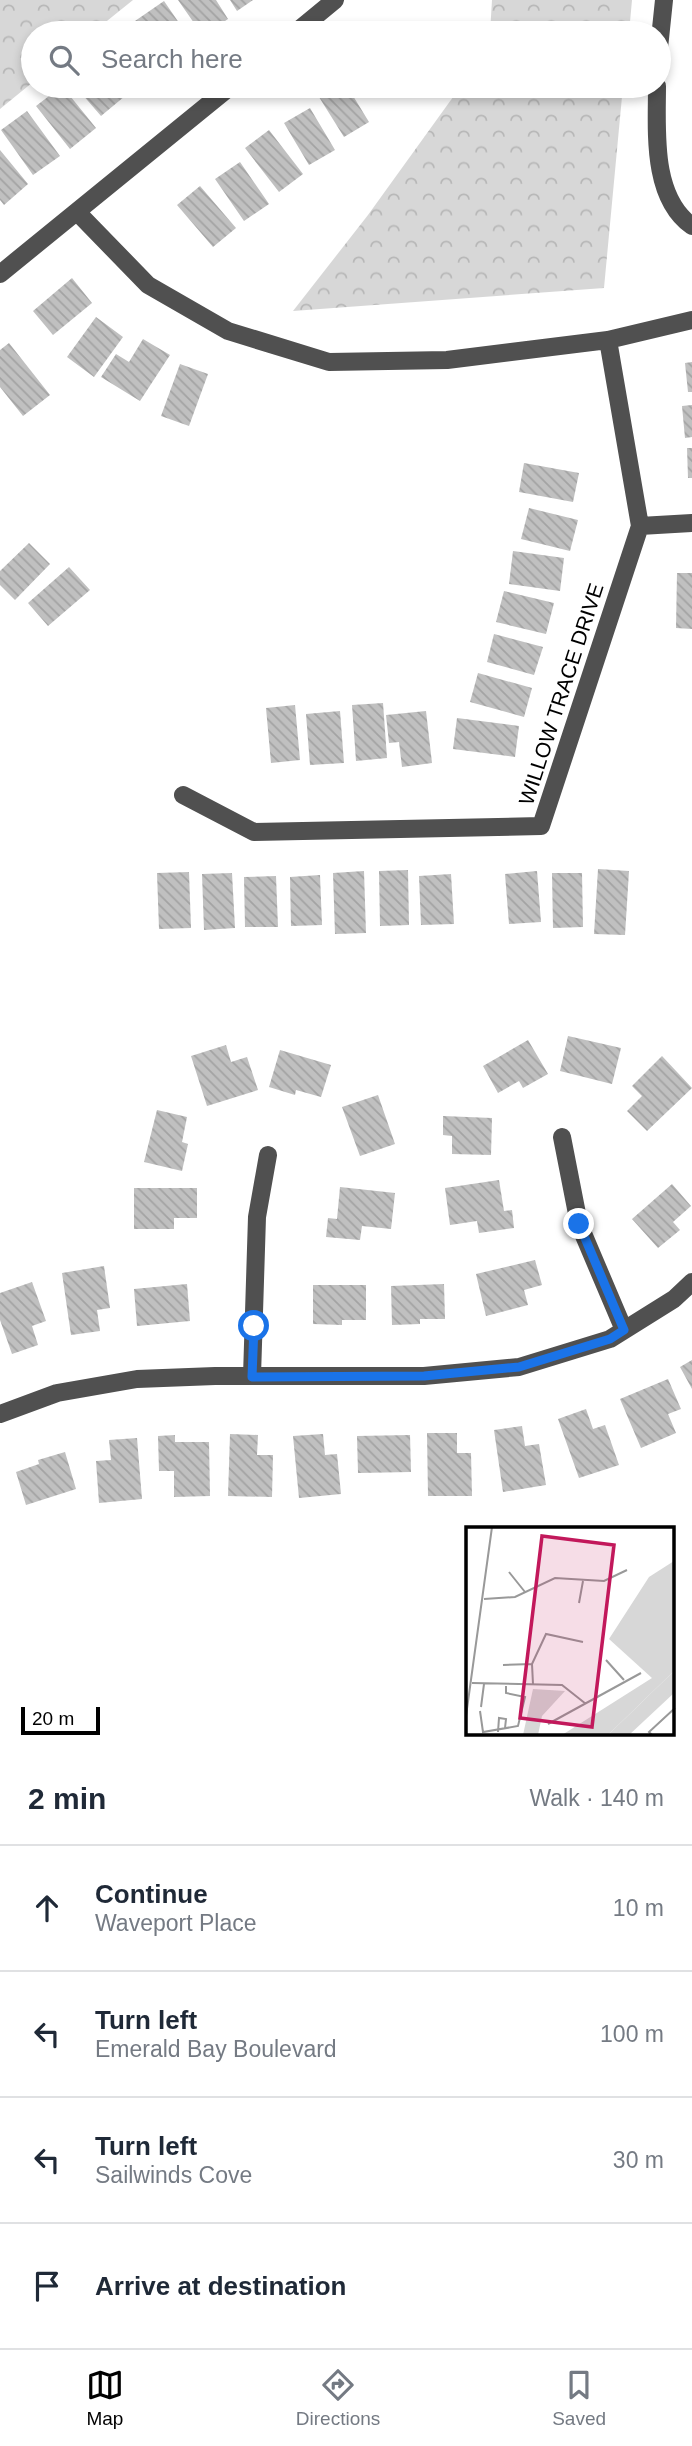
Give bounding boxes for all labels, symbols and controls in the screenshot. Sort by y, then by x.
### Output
search box [21,21,671,98]
icon: search [45,41,83,79]
text: Search here [101,44,243,74]
street label: WILLOW TRACE DRIVE [514,580,608,808]
route end [563,1208,594,1239]
route start [238,1310,269,1341]
inset map [466,1527,674,1736]
scale bar [21,1704,100,1736]
text: 20 m [32,1708,74,1729]
text: 2 min [28,1782,106,1815]
text: Walk · 140 m [529,1785,664,1811]
text: Continue [95,1879,208,1909]
icon: ahead [28,1889,66,1927]
text: 10 m [613,1895,664,1921]
text: Waveport Place [95,1910,257,1936]
text: Turn left [95,2005,197,2035]
icon: left [28,2015,66,2053]
text: 100 m [600,2021,664,2047]
text: Emerald Bay Boulevard [95,2036,337,2062]
text: Turn left [95,2131,197,2161]
icon: left [28,2141,66,2179]
text: 30 m [613,2147,664,2173]
text: Sailwinds Cove [95,2162,252,2188]
icon: arrive [28,2267,66,2305]
text: Arrive at destination [95,2271,346,2301]
tab: Map [86,2366,124,2430]
tab: Directions [296,2366,380,2430]
tab: Saved [552,2366,606,2430]

